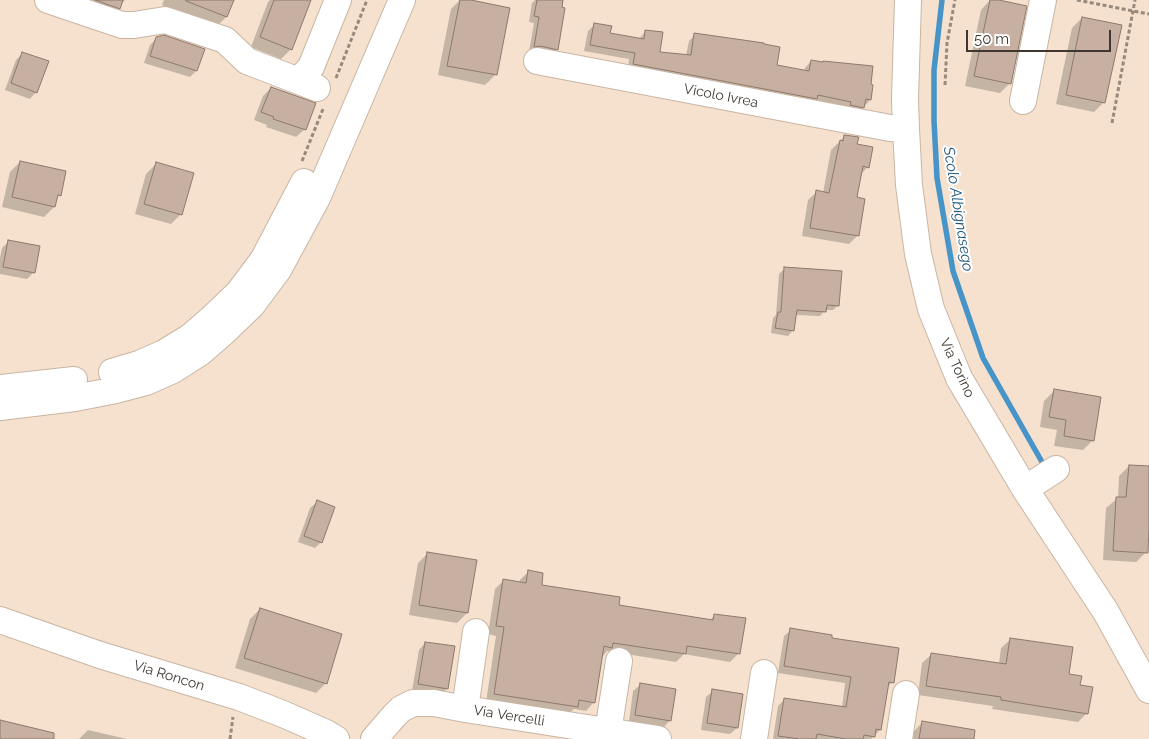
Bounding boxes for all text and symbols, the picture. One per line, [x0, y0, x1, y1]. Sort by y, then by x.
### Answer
scale bar [969, 20, 1114, 52]
text: 50 m [974, 30, 1009, 48]
street label: Vicolo Ivrea [682, 81, 760, 111]
water label: Scolo Albignasego [939, 145, 977, 273]
street label: Via Torino [936, 336, 978, 400]
street label: Via Roncon [132, 657, 206, 695]
street label: Via Vercelli [472, 702, 546, 730]

